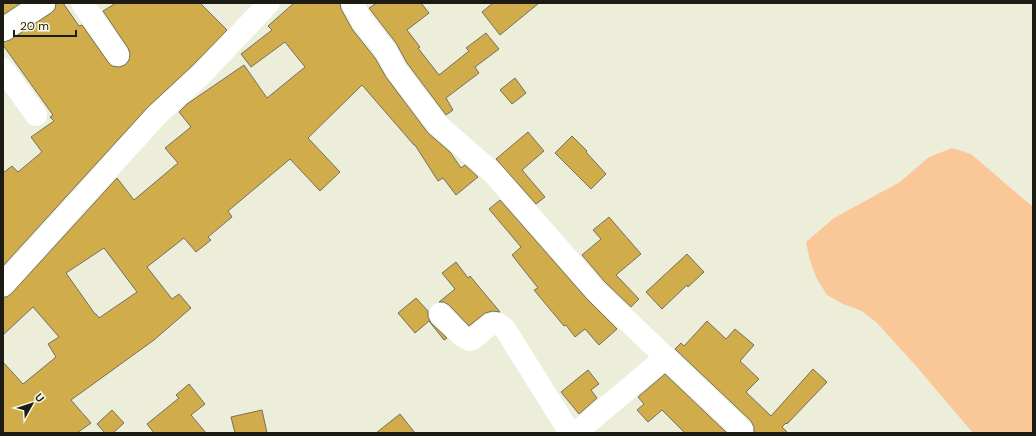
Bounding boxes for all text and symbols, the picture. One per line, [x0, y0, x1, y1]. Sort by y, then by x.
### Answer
scale bar [14, 12, 76, 38]
text: 20 m [20, 18, 49, 34]
north arrow [12, 384, 52, 424]
text: U [32, 390, 48, 405]

